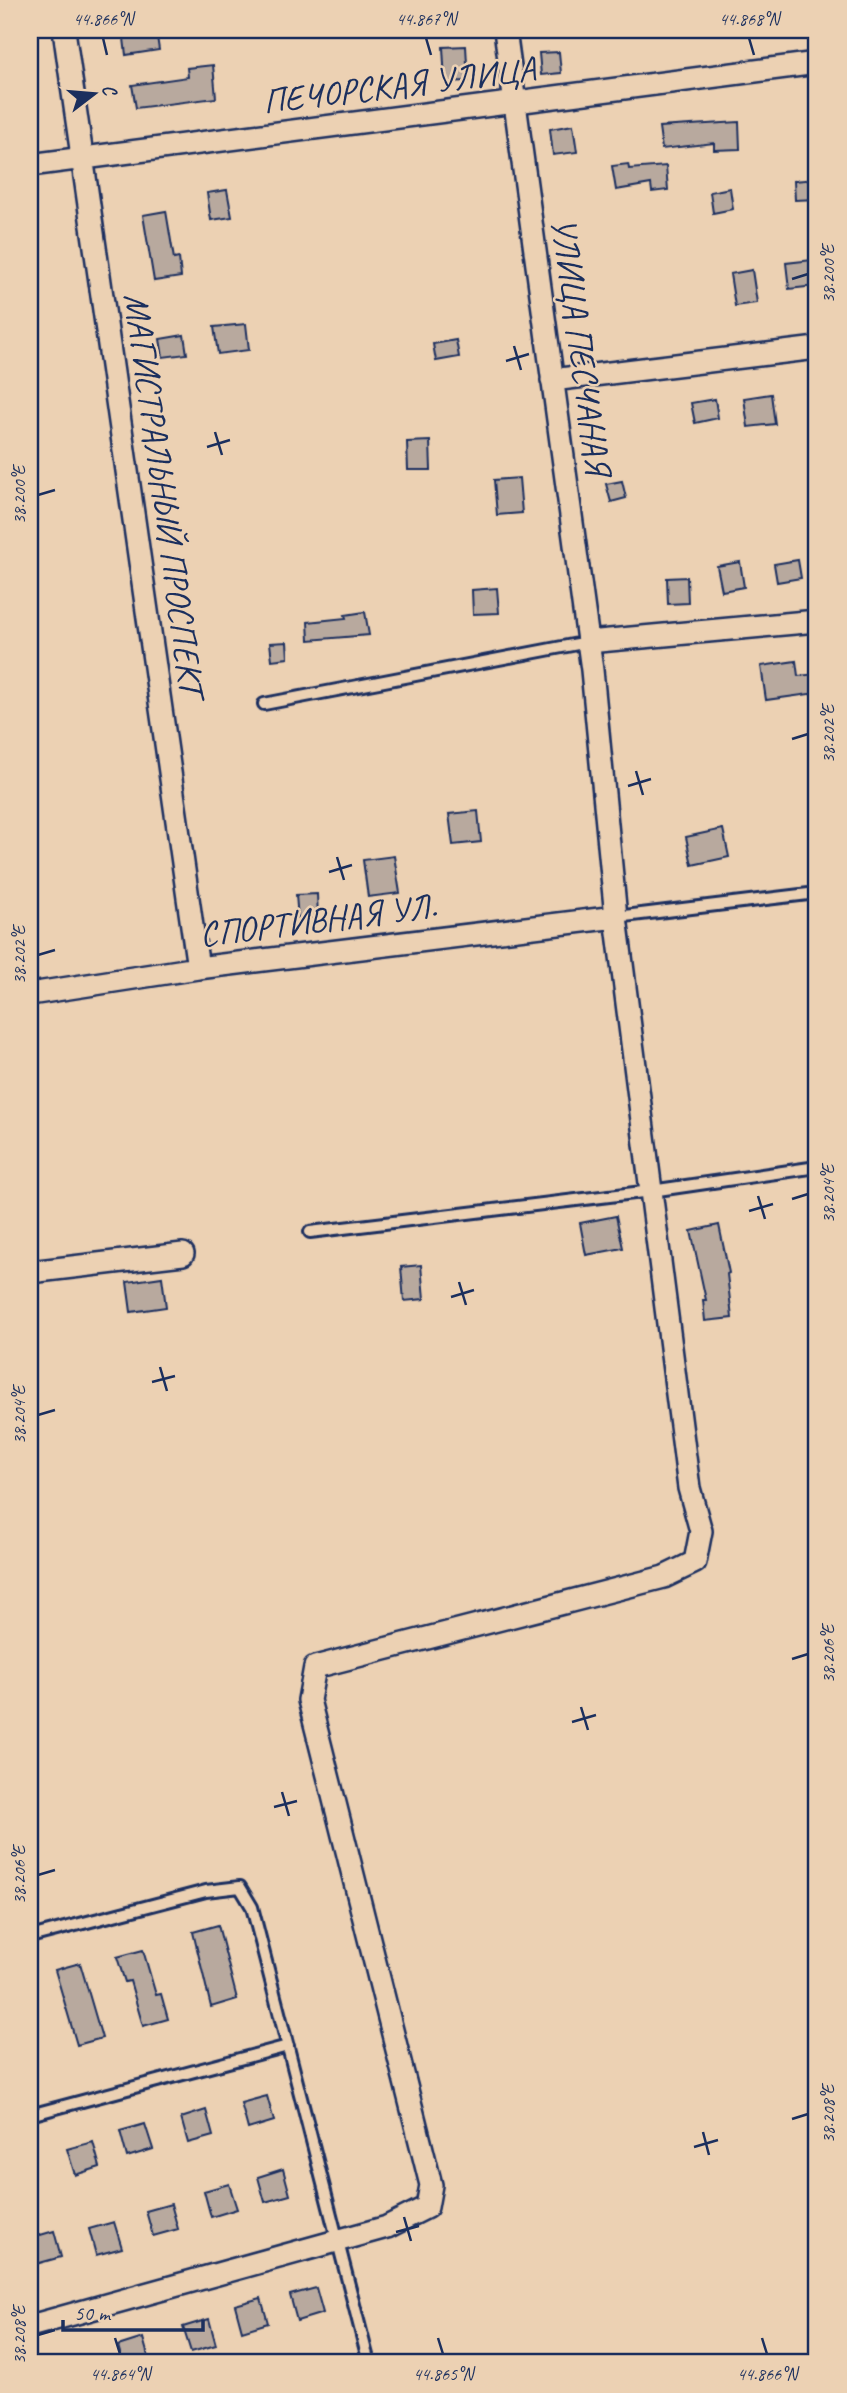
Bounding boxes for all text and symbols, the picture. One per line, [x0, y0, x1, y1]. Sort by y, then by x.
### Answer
text: 44.866°N [73, 8, 136, 30]
text: 44.867°N [396, 8, 459, 30]
text: 44.868°N [719, 8, 782, 30]
street label: ПЕЧОРСКАЯ УЛИЦА [260, 46, 539, 124]
north arrow [60, 60, 130, 130]
text: С [97, 82, 123, 100]
street label: УЛИЦА ПЕСЧАНАЯ [541, 215, 622, 482]
text: 38.200°E [817, 242, 839, 303]
street label: МАГИСТРАЛЬНЫЙ ПРОСПЕКТ [114, 290, 216, 707]
text: 38.200°E [8, 463, 30, 524]
text: 38.202°E [817, 702, 839, 763]
street label: СПОРТИВНАЯ УЛ. [197, 883, 439, 957]
text: 38.202°E [8, 923, 30, 984]
text: 38.204°E [817, 1162, 839, 1223]
text: 38.204°E [8, 1383, 30, 1444]
text: 38.206°E [817, 1622, 839, 1683]
text: 38.206°E [8, 1843, 30, 1904]
text: 38.208°E [817, 2082, 839, 2143]
scale bar [63, 2288, 203, 2332]
text: 50 m [74, 2300, 112, 2326]
text: 38.208°E [8, 2303, 30, 2364]
text: 44.864°N [90, 2363, 153, 2385]
text: 44.865°N [413, 2363, 476, 2385]
text: 44.866°N [737, 2363, 800, 2385]

